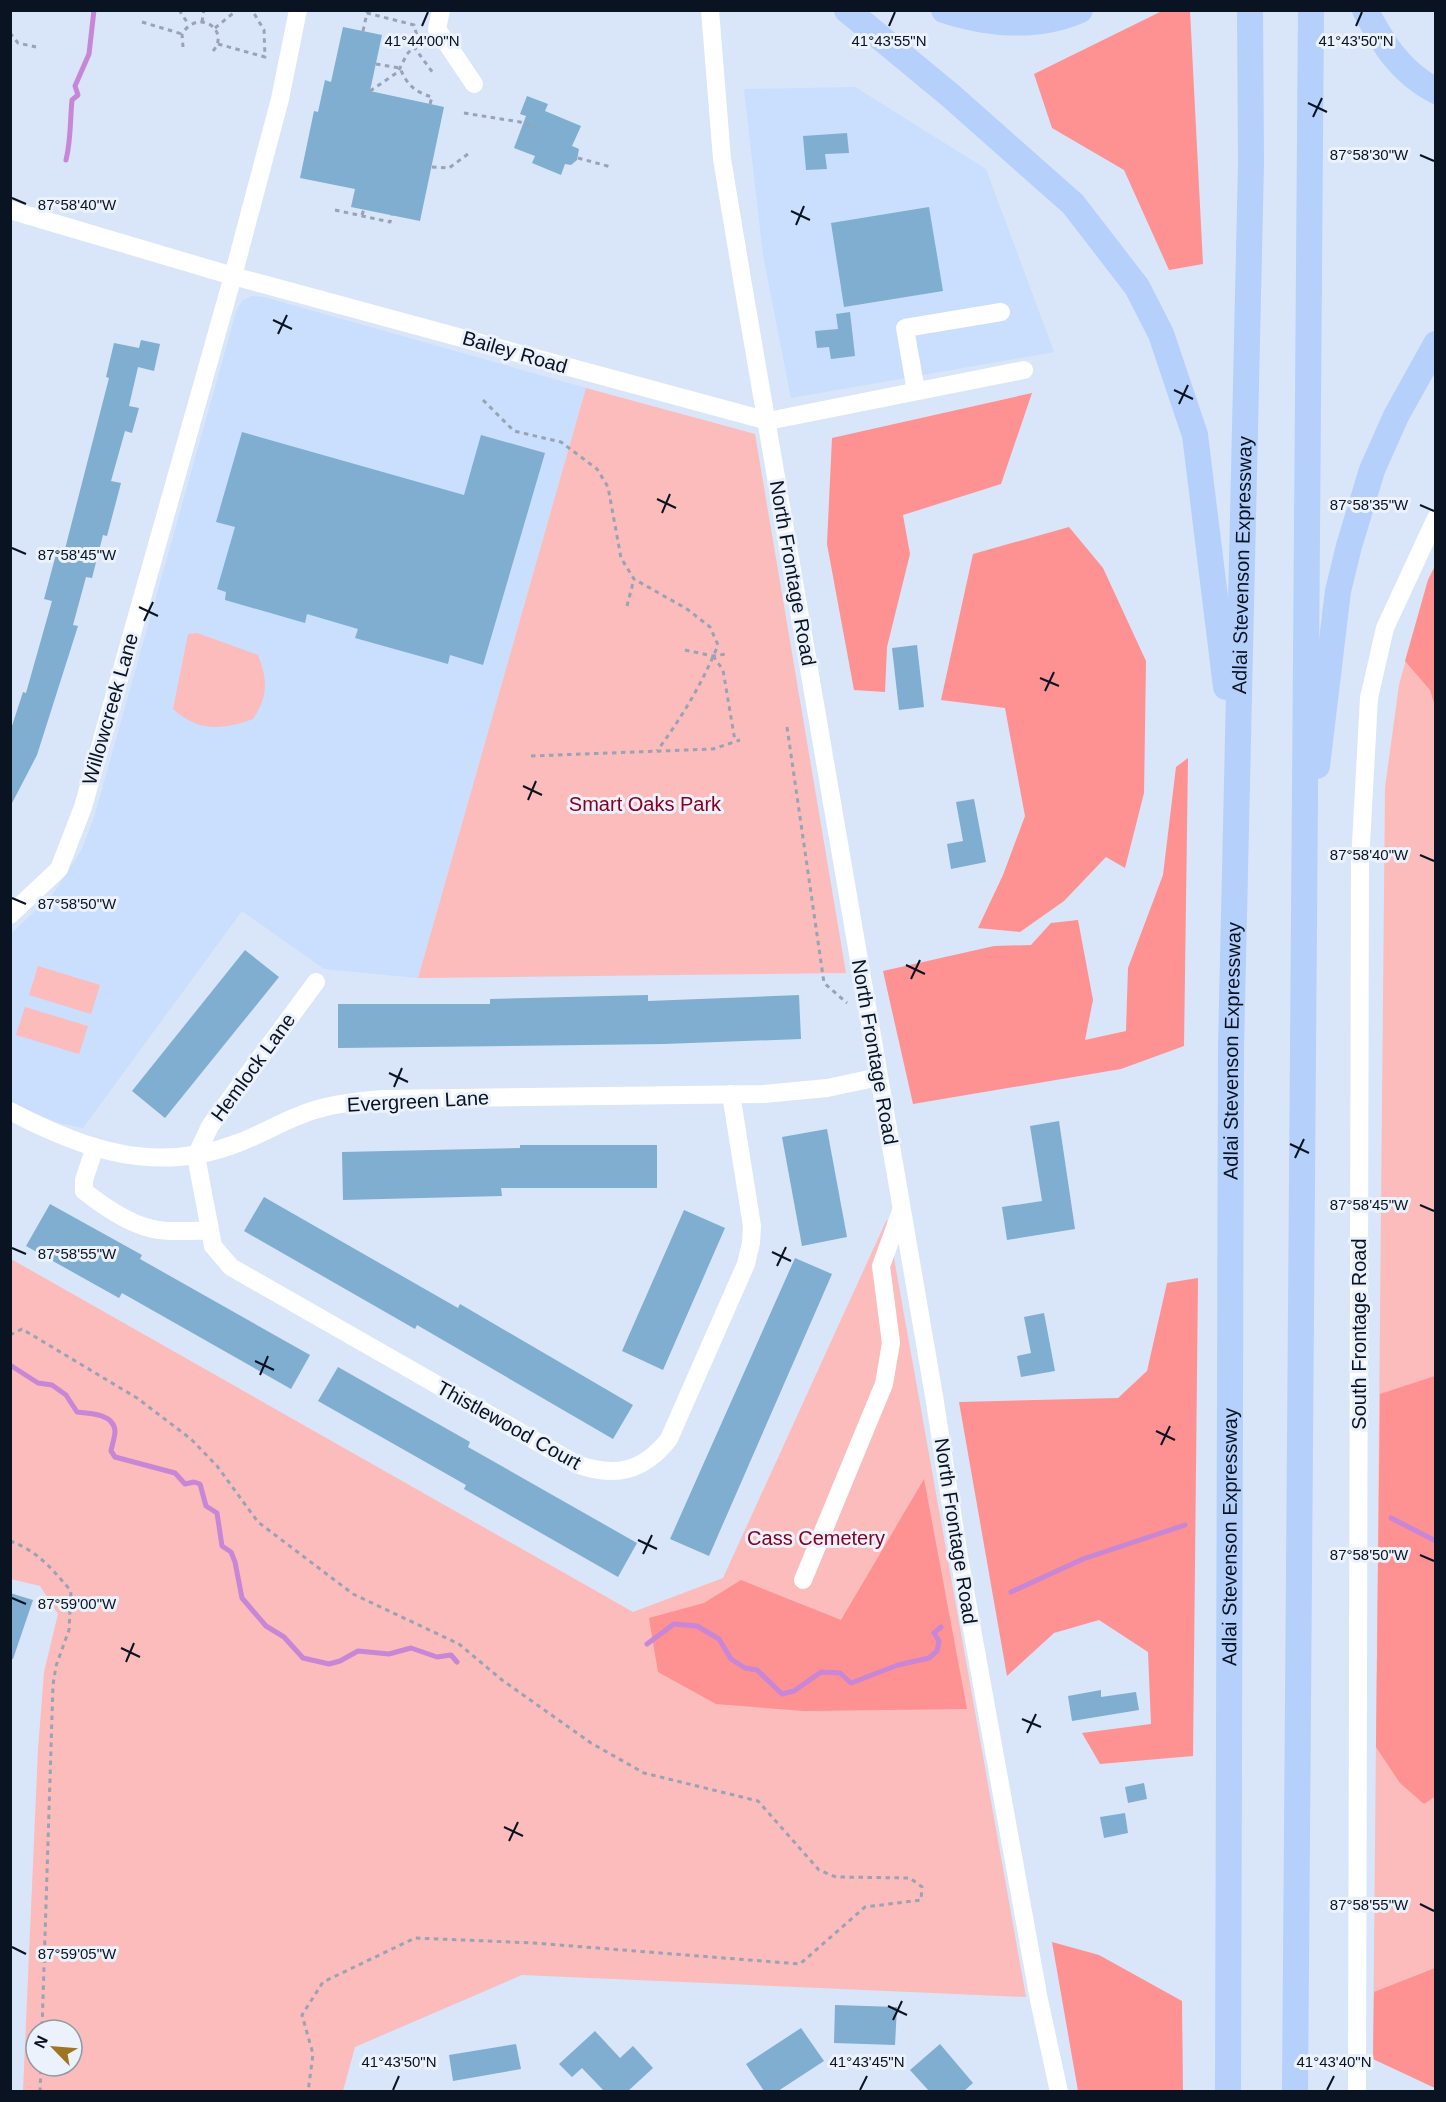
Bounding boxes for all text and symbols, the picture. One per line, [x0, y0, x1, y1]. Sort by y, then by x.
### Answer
text: 41°44'00"N [384, 32, 460, 49]
text: 41°43'55"N [851, 32, 927, 49]
text: 41°43'50"N [1318, 32, 1394, 49]
text: 87°58'30"W [1330, 146, 1409, 163]
text: 87°58'40"W [38, 196, 117, 213]
street label: Bailey Road [460, 327, 570, 377]
street label: Adlai Stevenson Expressway [1228, 436, 1256, 694]
street label: North Frontage Road [766, 479, 820, 667]
text: 87°58'35"W [1330, 496, 1409, 513]
text: 87°58'45"W [38, 546, 117, 563]
street label: Willowcreek Lane [78, 631, 142, 787]
park label: Smart Oaks Park [569, 793, 722, 815]
text: 87°58'40"W [1330, 846, 1409, 863]
text: 87°58'50"W [38, 895, 117, 912]
street label: Adlai Stevenson Expressway [1220, 922, 1245, 1180]
street label: North Frontage Road [848, 958, 902, 1146]
street label: Hemlock Lane [207, 1009, 299, 1125]
street label: Evergreen Lane [346, 1086, 490, 1116]
text: 87°58'45"W [1330, 1196, 1409, 1213]
street label: South Frontage Road [1348, 1238, 1370, 1430]
text: 87°58'55"W [38, 1245, 117, 1262]
street label: Thistlewood Court [433, 1376, 585, 1474]
street label: Adlai Stevenson Expressway [1218, 1408, 1241, 1666]
street label: North Frontage Road [930, 1436, 982, 1626]
park label: Cass Cemetery [747, 1527, 885, 1549]
text: 87°58'50"W [1330, 1546, 1409, 1563]
text: 87°59'00"W [38, 1595, 117, 1612]
text: 87°58'55"W [1330, 1896, 1409, 1913]
text: 87°59'05"W [38, 1945, 117, 1962]
north arrow [24, 2018, 84, 2078]
text: N [31, 2033, 51, 2051]
text: 41°43'50"N [361, 2053, 437, 2070]
text: 41°43'45"N [829, 2053, 905, 2070]
text: 41°43'40"N [1296, 2053, 1372, 2070]

